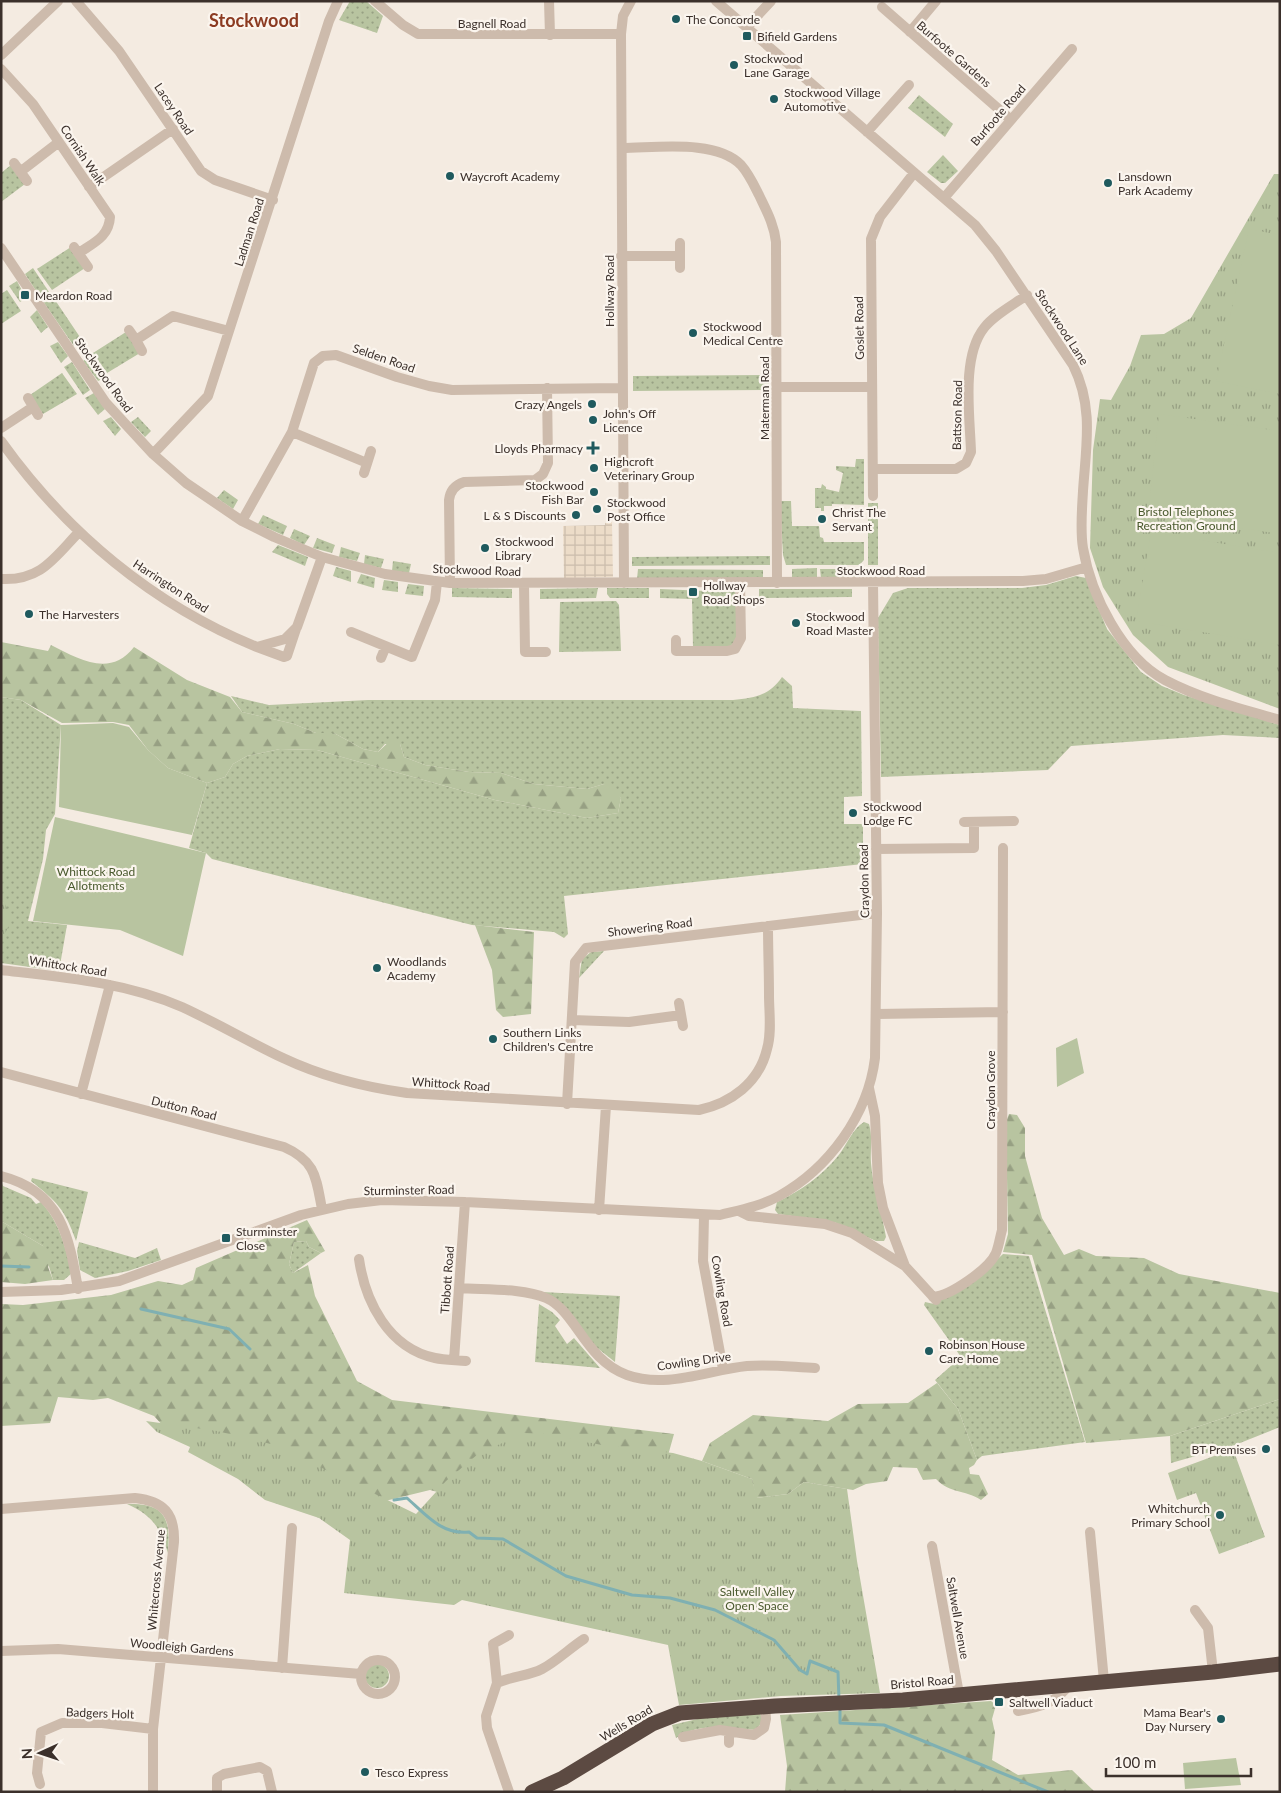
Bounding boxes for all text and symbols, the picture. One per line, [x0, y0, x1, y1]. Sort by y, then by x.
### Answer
district label: Stockwood [209, 9, 299, 31]
place label: The Concorde [686, 12, 760, 27]
marker: The Concorde [670, 13, 682, 25]
street label: Bagnell Road [458, 16, 526, 31]
street label: Burfoote Gardens [914, 18, 994, 90]
place label: Bifield Gardens [757, 29, 837, 44]
marker: Bifield Gardens [741, 30, 753, 42]
place label: Stockwood Lane Garage [744, 51, 810, 80]
marker: Stockwood Lane Garage [728, 59, 740, 71]
street label: Lacey Road [151, 80, 197, 138]
street label: Burfoote Road [967, 81, 1029, 149]
place label: Stockwood Village Automotive [784, 85, 881, 114]
marker: Stockwood Village Automotive [768, 93, 780, 105]
street label: Cornish Walk [57, 122, 109, 189]
place label: Waycroft Academy [460, 169, 560, 184]
place label: Lansdown Park Academy [1118, 169, 1194, 198]
marker: Waycroft Academy [444, 170, 456, 182]
marker: Lansdown Park Academy [1102, 177, 1114, 189]
street label: Ladman Road [231, 196, 267, 268]
street label: Hollway Road [602, 255, 617, 327]
street label: Stockwood Lane [1032, 286, 1092, 368]
place label: Meardon Road [35, 288, 112, 303]
marker: Meardon Road [19, 289, 31, 301]
street label: Goslet Road [851, 296, 867, 360]
place label: Stockwood Medical Centre [703, 319, 783, 348]
marker: Stockwood Medical Centre [687, 327, 699, 339]
street label: Stockwood Road [72, 335, 136, 415]
street label: Selden Road [351, 340, 417, 376]
street label: Materman Road [757, 356, 772, 440]
street label: Battson Road [949, 380, 965, 450]
place label: Crazy Angels [514, 397, 582, 412]
marker: Crazy Angels [586, 398, 598, 410]
place label: John's Off Licence [603, 406, 656, 435]
marker: John's Off Licence [587, 414, 599, 426]
place label: Lloyds Pharmacy [494, 441, 584, 456]
marker: Lloyds Pharmacy [587, 442, 599, 454]
place label: Highcroft Veterinary Group [604, 454, 695, 483]
marker: Highcroft Veterinary Group [588, 462, 600, 474]
place label: Stockwood Fish Bar [525, 478, 585, 507]
marker: Stockwood Fish Bar [588, 486, 600, 498]
place label: Stockwood Post Office [607, 495, 666, 524]
marker: Stockwood Post Office [591, 503, 603, 515]
park label: Bristol Telephones Recreation Ground [1136, 504, 1236, 533]
place label: Christ The Servant [832, 505, 886, 534]
place label: L & S Discounts [484, 508, 566, 523]
marker: L & S Discounts [570, 509, 582, 521]
marker: Christ The Servant [816, 513, 828, 525]
place label: Stockwood Library [495, 534, 554, 563]
marker: Stockwood Library [479, 542, 491, 554]
street label: Harrington Road [130, 556, 212, 616]
street label: Stockwood Road [433, 561, 521, 579]
street label: Stockwood Road [837, 563, 925, 578]
place label: Hollway Road Shops [703, 578, 765, 607]
marker: Hollway Road Shops [687, 586, 699, 598]
place label: The Harvesters [39, 607, 119, 622]
marker: The Harvesters [23, 608, 35, 620]
place label: Stockwood Road Master [806, 609, 873, 638]
marker: Stockwood Road Master [790, 617, 802, 629]
place label: Stockwood Lodge FC [863, 799, 922, 828]
marker: Stockwood Lodge FC [847, 807, 859, 819]
street label: Craydon Road [856, 844, 872, 918]
park label: Whittock Road Allotments [57, 864, 135, 893]
street label: Showering Road [607, 914, 693, 940]
street label: Whittock Road [28, 952, 108, 980]
place label: Woodlands Academy [387, 954, 447, 983]
marker: Woodlands Academy [371, 962, 383, 974]
place label: Southern Links Children's Centre [503, 1025, 593, 1054]
marker: Southern Links Children's Centre [487, 1033, 499, 1045]
street label: Craydon Grove [983, 1050, 998, 1130]
street label: Whittock Road [411, 1074, 491, 1094]
street label: Dutton Road [150, 1093, 218, 1123]
street label: Sturminster Road [364, 1182, 454, 1198]
place label: Sturminster Close [236, 1224, 298, 1253]
marker: Sturminster Close [220, 1232, 232, 1244]
street label: Tibbott Road [437, 1246, 457, 1314]
street label: Cowling Road [708, 1254, 736, 1328]
place label: Robinson House Care Home [939, 1337, 1025, 1366]
marker: Robinson House Care Home [923, 1345, 935, 1357]
street label: Cowling Drive [656, 1348, 732, 1374]
place label: BT Premises [1192, 1442, 1256, 1457]
marker: BT Premises [1260, 1443, 1272, 1455]
place label: Whitchurch Primary School [1131, 1501, 1210, 1530]
marker: Whitchurch Primary School [1214, 1509, 1226, 1521]
street label: Whitecross Avenue [144, 1529, 168, 1631]
street label: Saltwell Avenue [943, 1576, 973, 1660]
park label: Saltwell Valley Open Space [720, 1584, 795, 1613]
street label: Woodleigh Gardens [130, 1635, 234, 1659]
street label: Bristol Road [890, 1672, 954, 1692]
place label: Saltwell Viaduct [1009, 1695, 1094, 1710]
marker: Saltwell Viaduct [993, 1696, 1005, 1708]
street label: Wells Road [597, 1701, 655, 1745]
street label: Badgers Holt [66, 1704, 135, 1722]
place label: Mama Bear's Day Nursery [1143, 1705, 1212, 1734]
marker: Mama Bear's Day Nursery [1215, 1713, 1227, 1725]
north arrow [15, 1728, 65, 1778]
scale bar [1106, 1746, 1251, 1778]
text: N [18, 1748, 35, 1760]
text: 100 m [1114, 1753, 1156, 1771]
place label: Tesco Express [375, 1765, 448, 1780]
marker: Tesco Express [359, 1766, 371, 1778]

